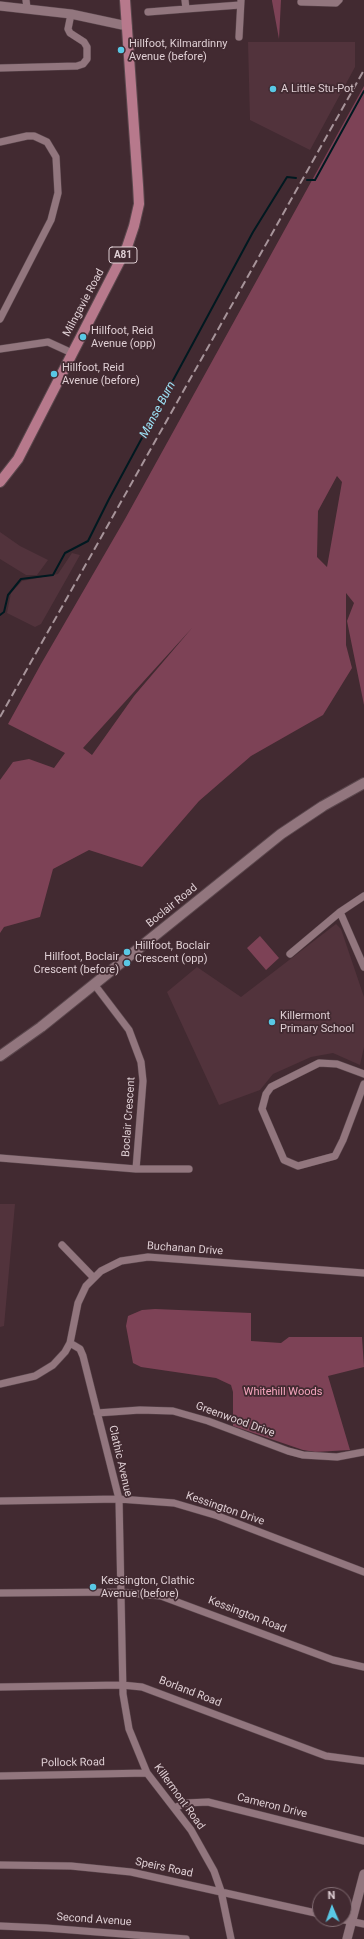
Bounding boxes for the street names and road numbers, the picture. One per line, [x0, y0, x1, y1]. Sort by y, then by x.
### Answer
road number: A81 [109, 247, 137, 263]
street label: Milngavie Road [61, 267, 107, 339]
street label: Boclair Road [144, 881, 200, 931]
street label: Boclair Crescent [120, 1077, 138, 1157]
street label: Buchanan Drive [146, 1240, 224, 1258]
street label: Greenwood Drive [194, 1400, 276, 1440]
street label: Clathic Avenue [105, 1424, 135, 1498]
street label: Kessington Drive [184, 1489, 266, 1529]
street label: Kessington Road [206, 1594, 288, 1636]
street label: Borland Road [157, 1674, 223, 1710]
street label: Pollock Road [41, 1756, 105, 1770]
street label: Killermont Road [151, 1762, 207, 1832]
street label: Cameron Drive [235, 1791, 309, 1821]
street label: Speirs Road [134, 1855, 194, 1881]
street label: Second Avenue [56, 1911, 132, 1929]

